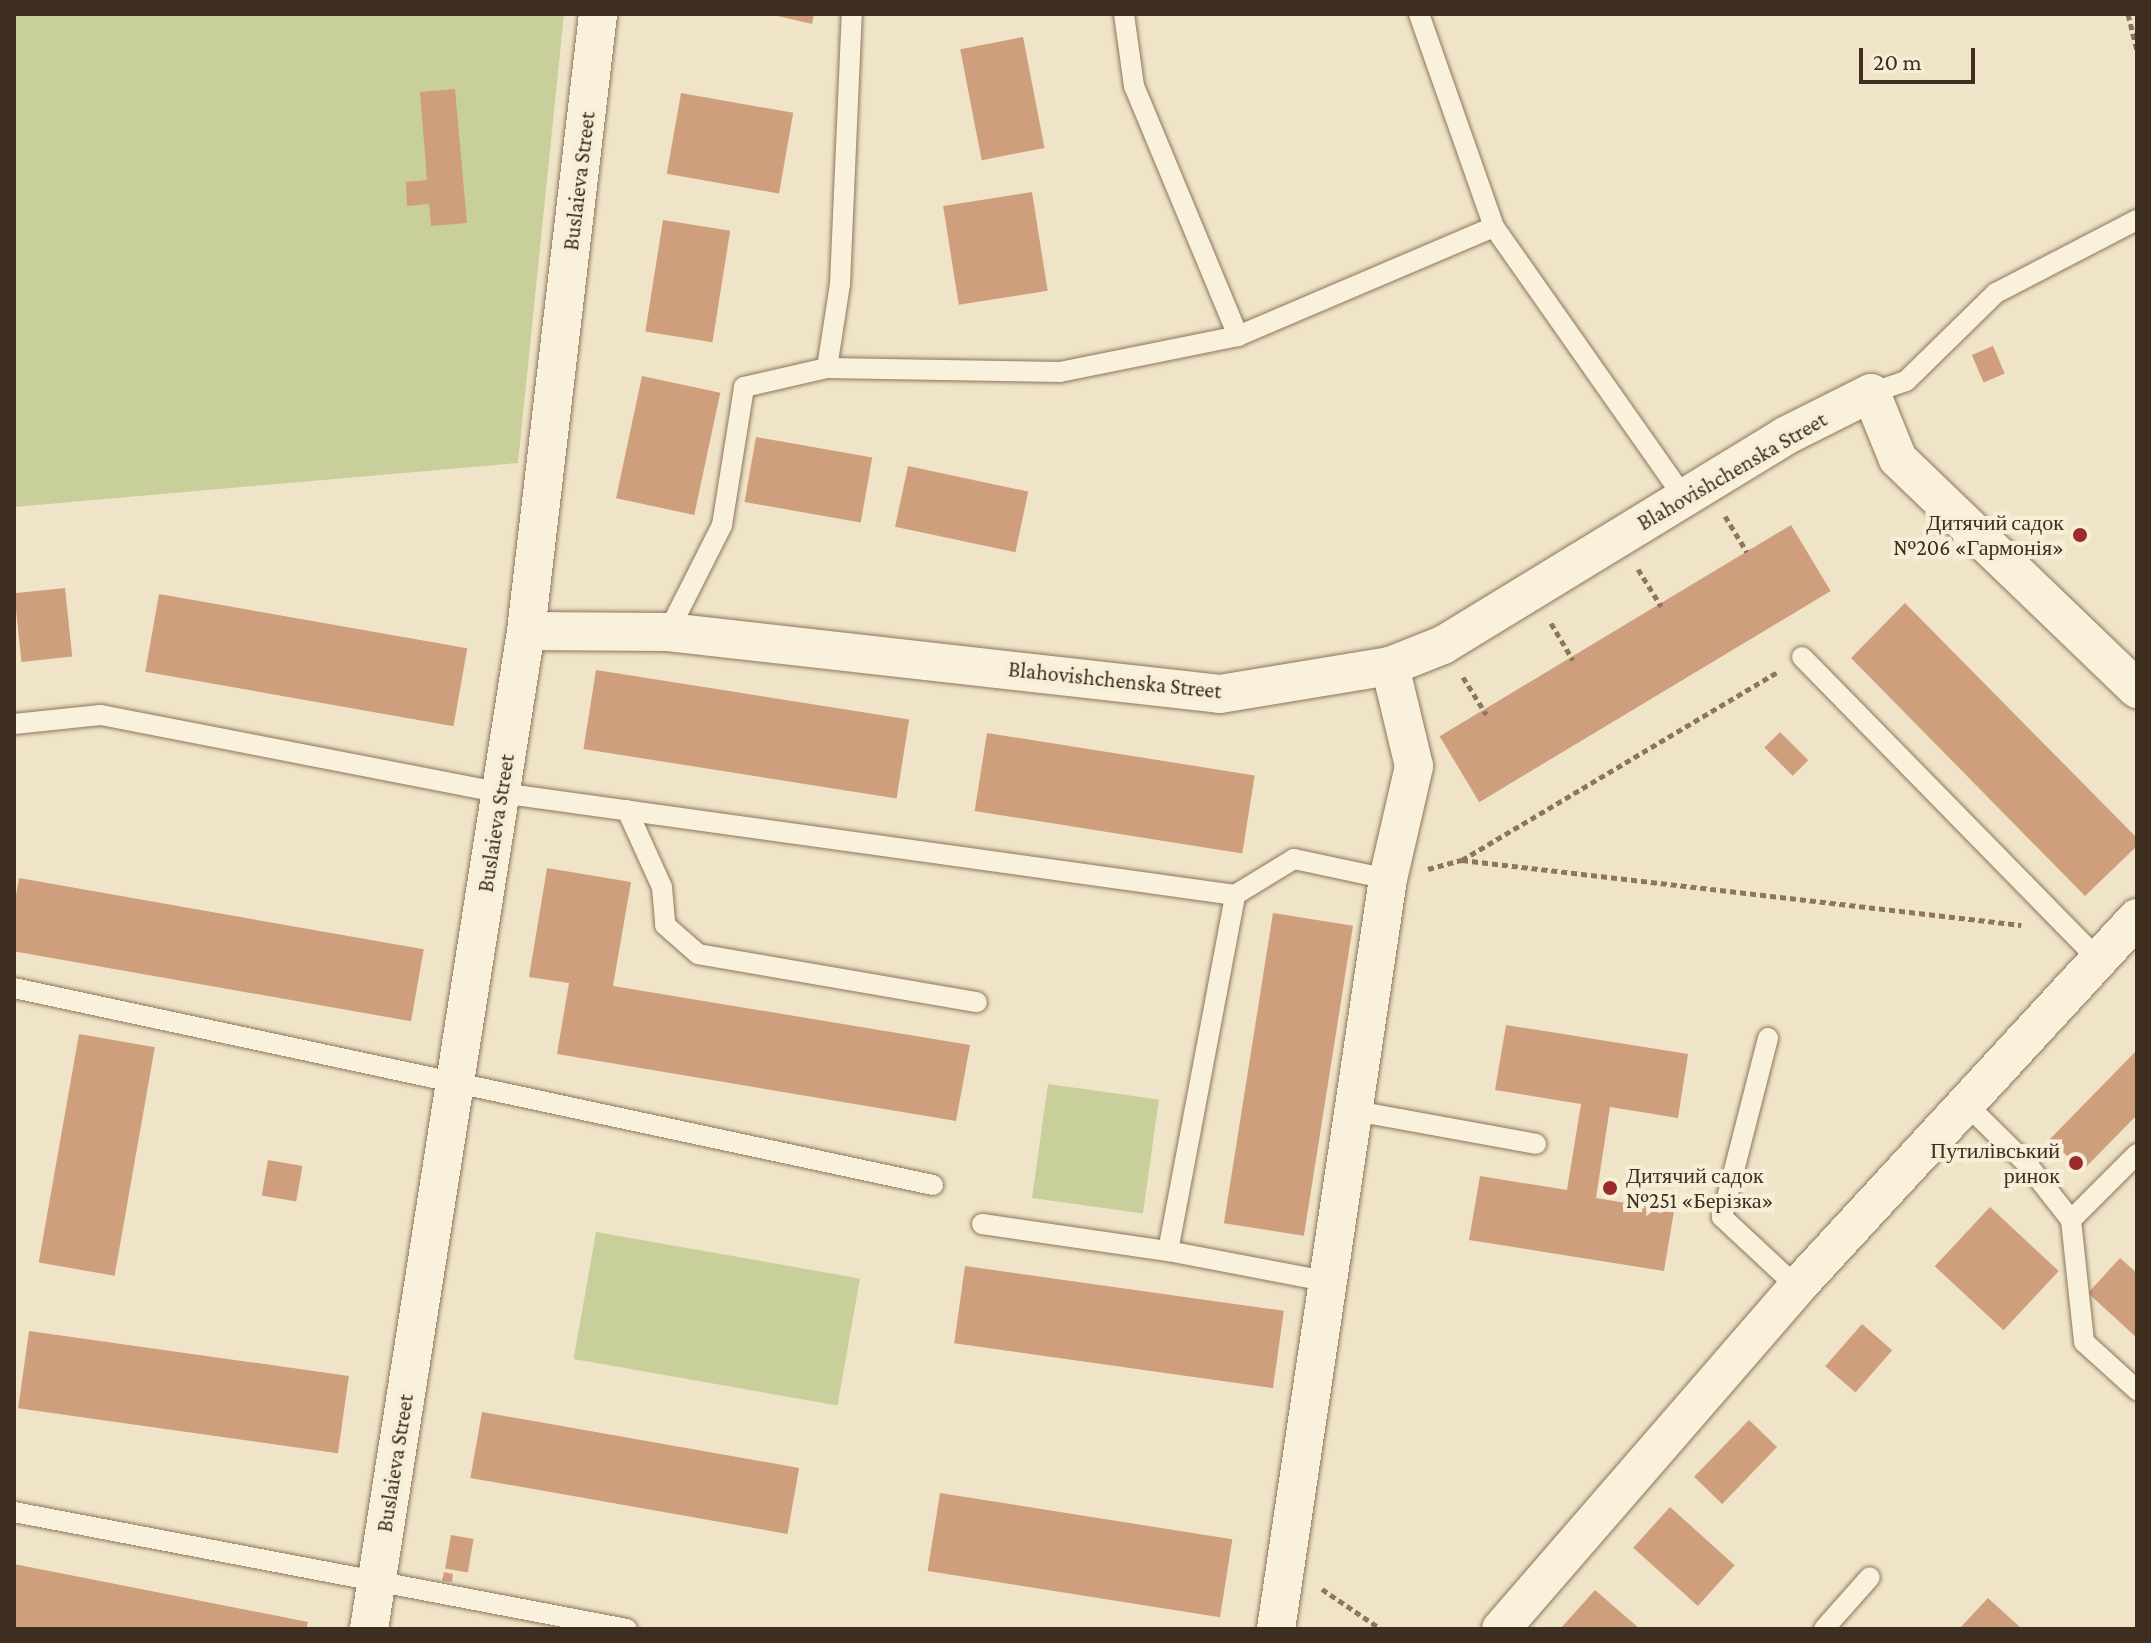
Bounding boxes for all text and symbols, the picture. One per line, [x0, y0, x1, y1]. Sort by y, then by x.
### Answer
scale bar [1863, 32, 1979, 82]
text: 20 m [1873, 48, 1922, 75]
street label: Buslaieva Street [557, 110, 601, 252]
street label: Blahovishchenska Street [1633, 406, 1831, 536]
place label: Дитячий садок №206 «Гармонія» [1893, 509, 2064, 560]
marker: Дитячий садок №206 «Гармонія» [2071, 526, 2089, 544]
street label: Blahovishchenska Street [1007, 656, 1223, 704]
street label: Buslaieva Street [472, 752, 520, 894]
place label: Путилівський ринок [1930, 1137, 2060, 1188]
marker: Путилівський ринок [2067, 1154, 2085, 1172]
place label: Дитячий садок №251 «Берізка» [1626, 1162, 1774, 1214]
marker: Дитячий садок №251 «Берізка» [1601, 1179, 1619, 1197]
street label: Buslaieva Street [371, 1392, 419, 1534]

